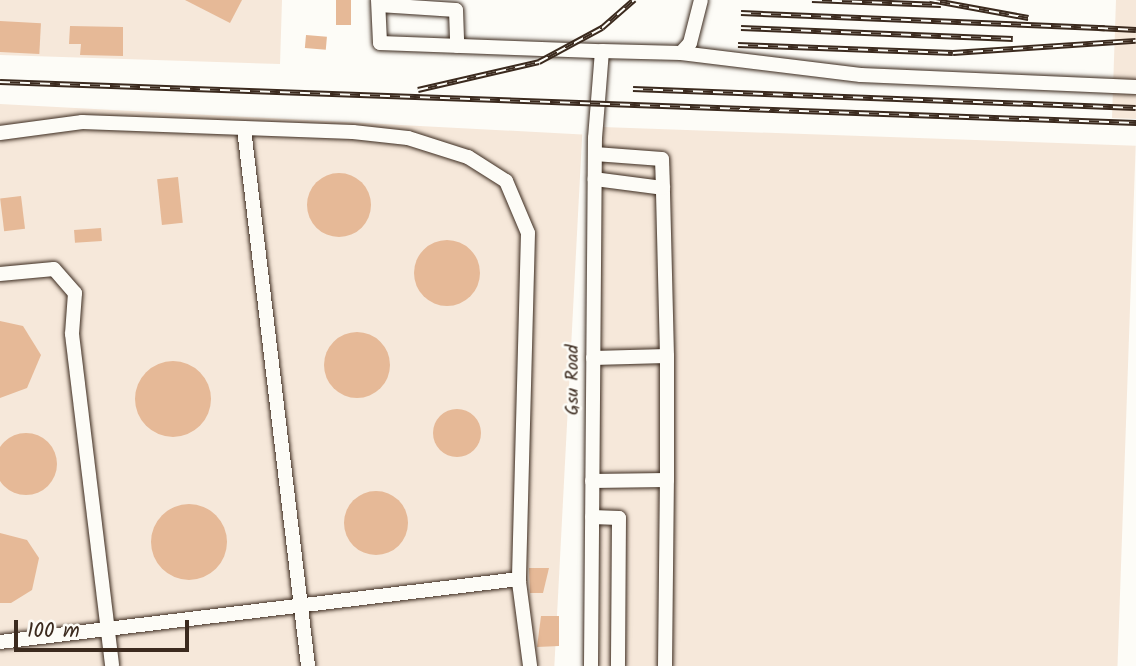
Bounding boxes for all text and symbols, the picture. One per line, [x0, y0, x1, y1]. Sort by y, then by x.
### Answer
street label: Gsu Road [563, 345, 585, 415]
scale bar [18, 606, 192, 650]
text: 100 m [27, 615, 80, 648]

